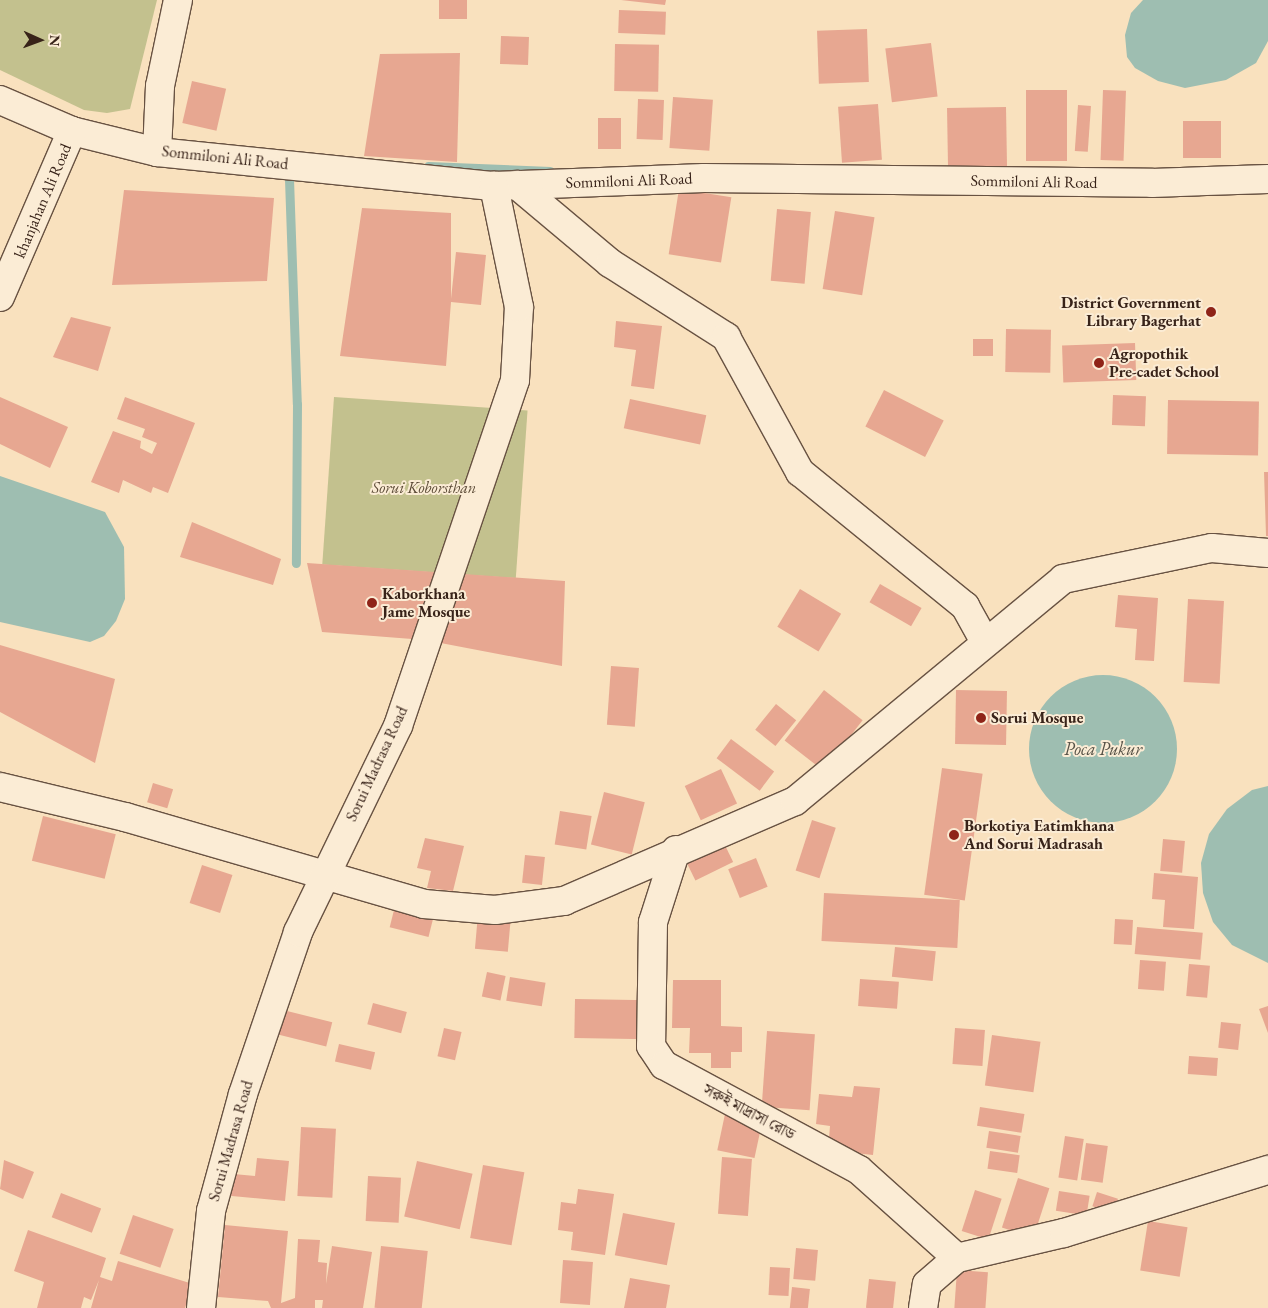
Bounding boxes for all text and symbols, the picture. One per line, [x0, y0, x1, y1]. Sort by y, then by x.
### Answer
north arrow [15, 15, 65, 65]
text: N [46, 35, 64, 46]
street label: khanjahan Ali Road [10, 141, 76, 261]
street label: Sommiloni Ali Road [161, 142, 289, 174]
street label: Sommiloni Ali Road [565, 169, 693, 193]
street label: Sommiloni Ali Road [970, 171, 1098, 193]
place label: District Government Library Bagerhat [1061, 293, 1201, 331]
marker: District Government Library Bagerhat [1205, 306, 1217, 318]
place label: Agropothik Pre-cadet School [1109, 344, 1219, 382]
marker: Agropothik Pre-cadet School [1093, 357, 1105, 369]
park label: Sorui Koborsthan [372, 478, 476, 498]
place label: Kaborkhana Jame Mosque [382, 584, 470, 622]
marker: Kaborkhana Jame Mosque [366, 597, 378, 609]
street label: Sorui Madrasa Road [342, 703, 412, 825]
place label: Sorui Mosque [991, 708, 1083, 728]
marker: Sorui Mosque [975, 712, 987, 724]
water label: Poca Pukur [1064, 738, 1142, 760]
place label: Borkotiya Eatimkhana And Sorui Madrasah [964, 816, 1114, 854]
marker: Borkotiya Eatimkhana And Sorui Madrasah [948, 829, 960, 841]
street label: Sorui Madrasa Road [205, 1078, 257, 1204]
street label: সরুই মাদ্রাসা রোড [700, 1080, 798, 1144]

